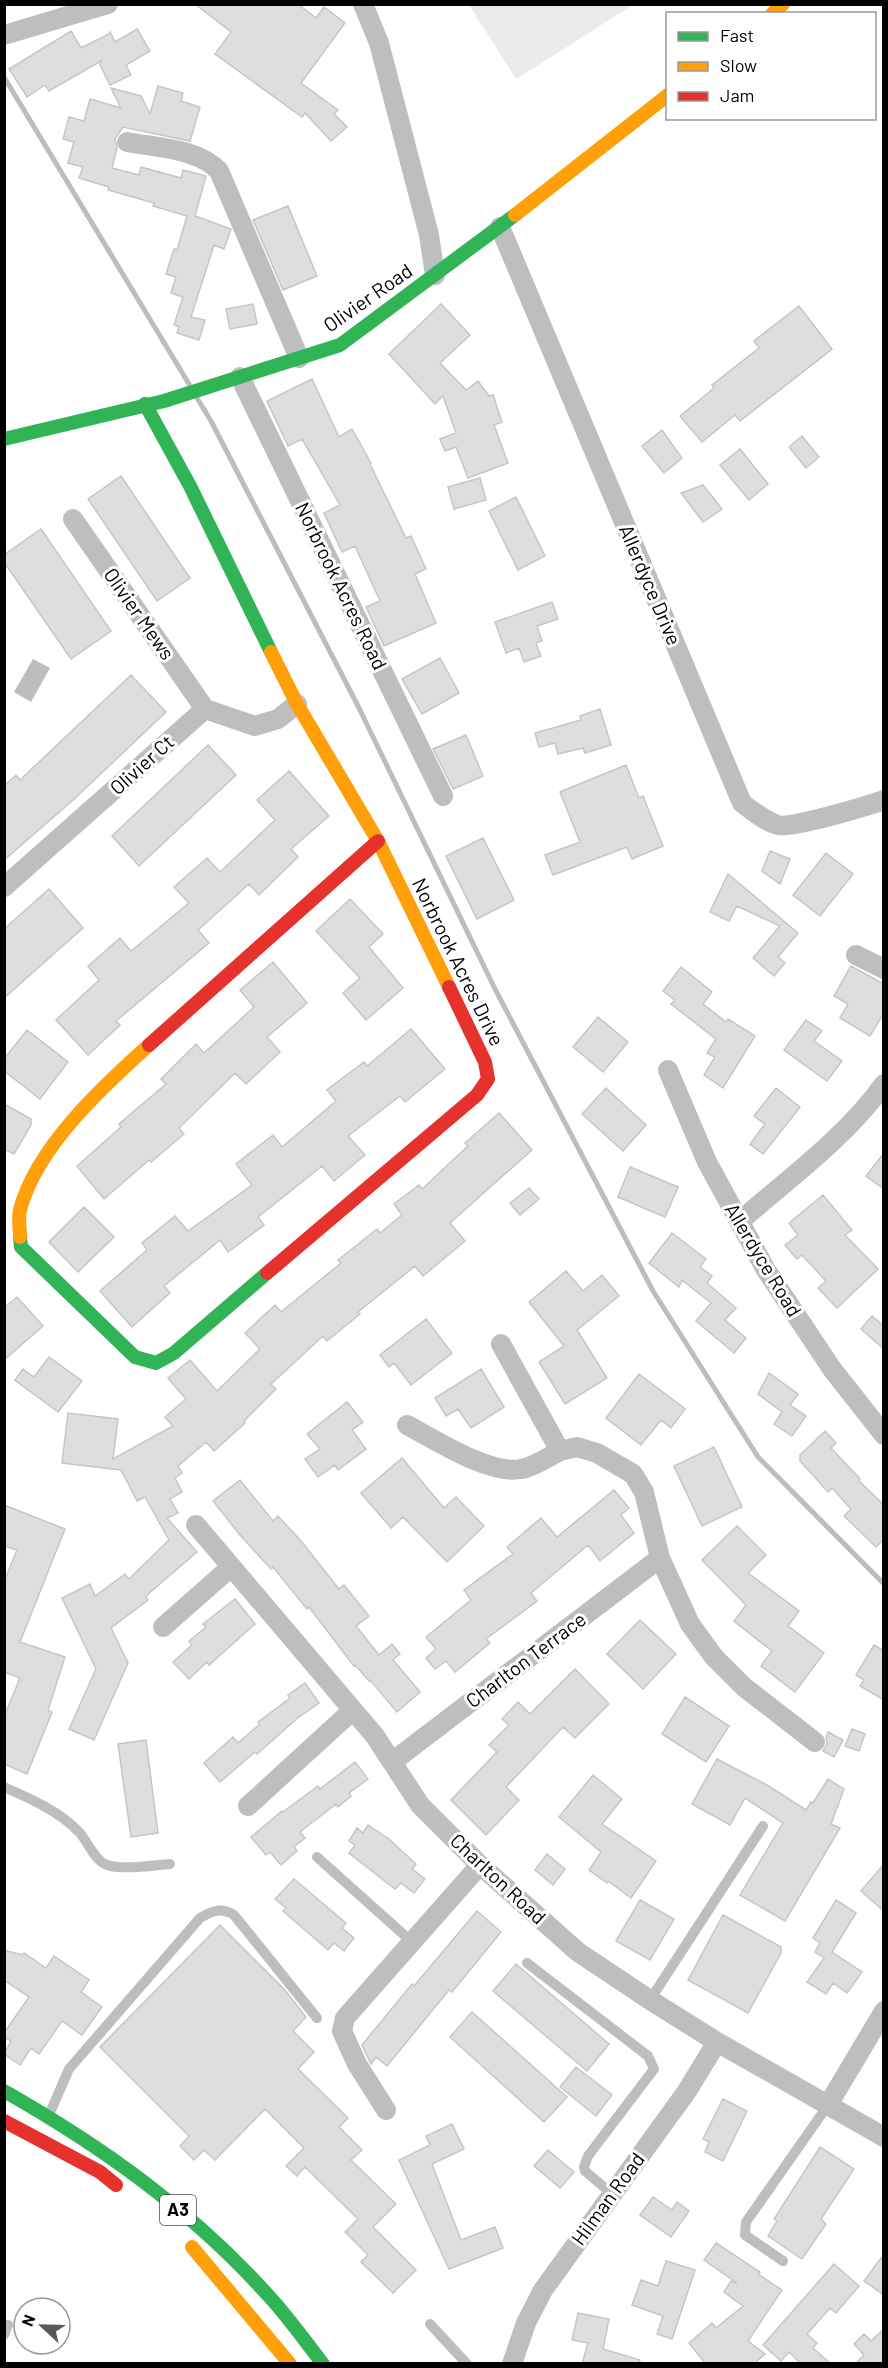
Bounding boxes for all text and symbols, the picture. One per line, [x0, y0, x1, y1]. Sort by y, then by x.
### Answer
legend [666, 12, 876, 120]
text: Fast [720, 24, 754, 46]
text: Slow [720, 54, 757, 76]
text: Jam [720, 84, 754, 106]
street label: Olivier Road [318, 258, 416, 337]
street label: Norbrook Acres Road [291, 498, 393, 673]
street label: Allerdyce Drive [615, 521, 687, 648]
street label: Olivier Mews [99, 563, 180, 664]
street label: Olivier Ct [104, 729, 178, 799]
street label: Norbrook Acres Drive [408, 874, 510, 1049]
street label: Allerdyce Road [721, 1198, 807, 1321]
street label: Charlton Terrace [461, 1606, 590, 1712]
street label: Charlton Road [446, 1828, 551, 1929]
street label: Hilman Road [566, 2147, 649, 2249]
road number: A3 [160, 2195, 196, 2225]
north arrow [12, 2296, 72, 2356]
text: N [17, 2312, 38, 2329]

